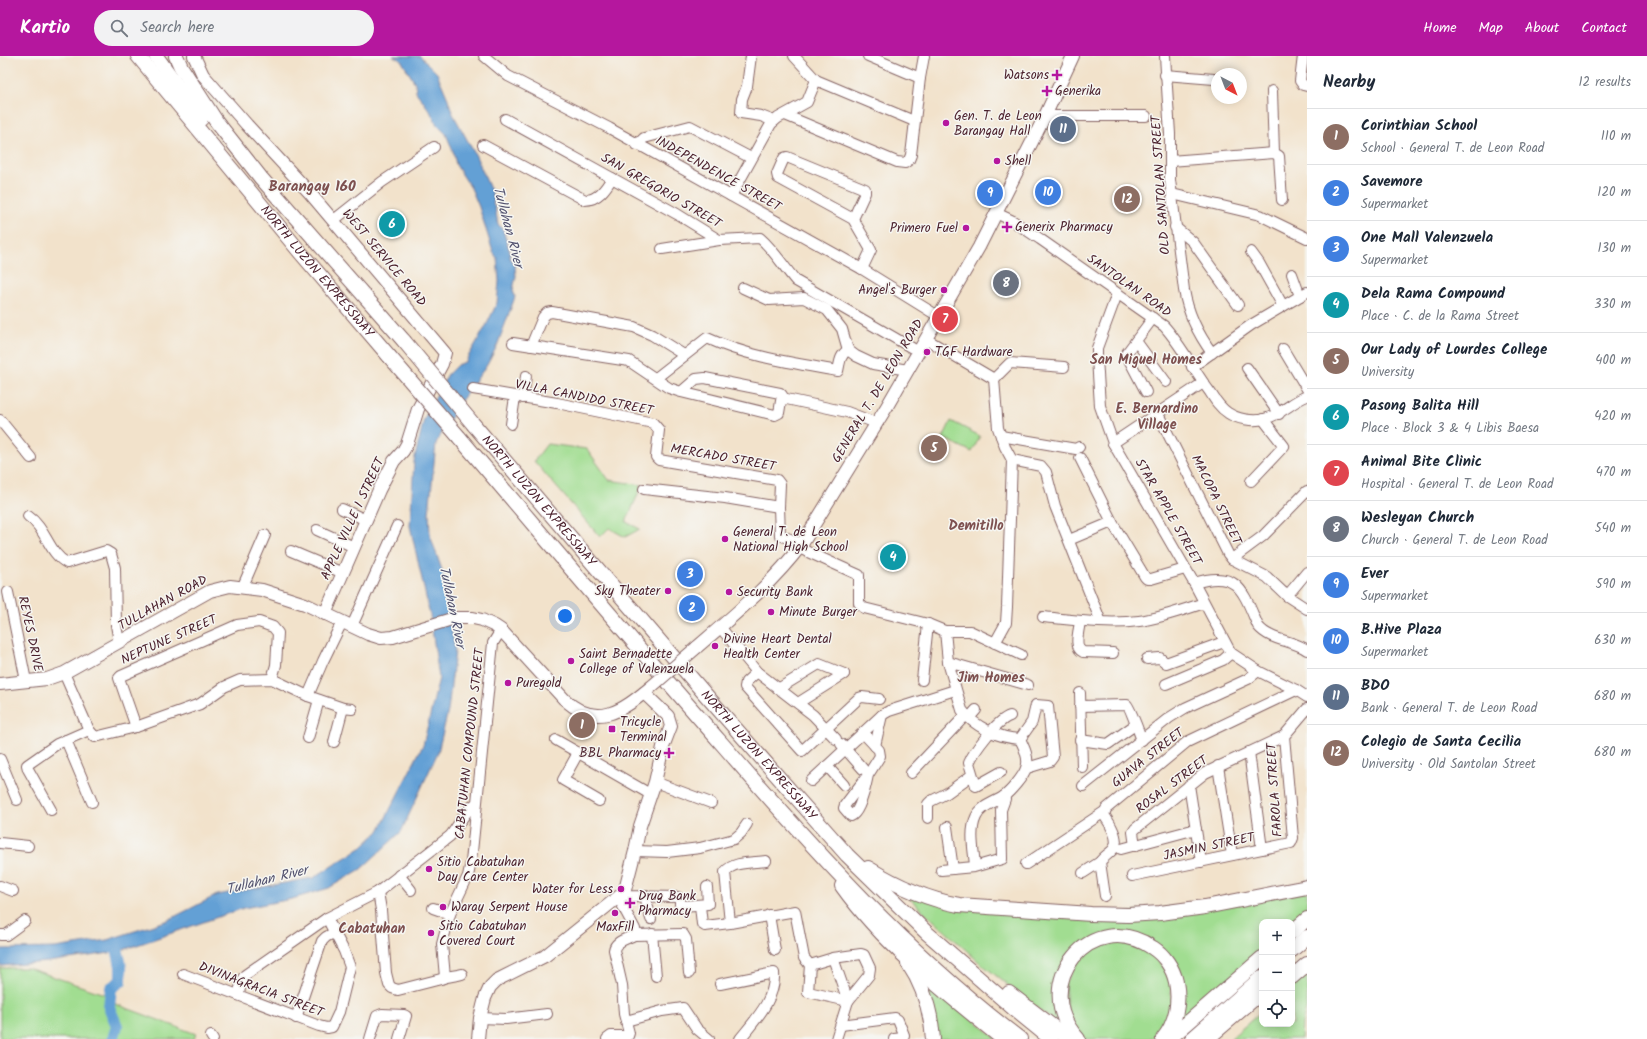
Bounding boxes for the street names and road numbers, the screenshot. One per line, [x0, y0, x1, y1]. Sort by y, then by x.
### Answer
street label: OLD SANTOLAN STREET [1146, 113, 1176, 255]
street label: INDEPENDENCE STREET [651, 131, 786, 218]
street label: SAN GREGORIO STREET [597, 148, 726, 235]
street label: NORTH LUZON EXPRESSWAY [255, 201, 380, 342]
street label: WEST SERVICE ROAD [337, 204, 431, 312]
street label: SANTOLAN ROAD [1082, 249, 1176, 323]
street label: GENERAL T. DE LEON ROAD [827, 315, 929, 467]
street label: VILLA CANDIDO STREET [513, 374, 656, 422]
street label: NORTH LUZON EXPRESSWAY [477, 430, 602, 572]
street label: MERCADO STREET [669, 438, 778, 478]
street label: MACOPA STREET [1185, 451, 1247, 549]
street label: APPLE VILLE 1 STREET [315, 453, 391, 584]
street label: STAR APPLE STREET [1129, 455, 1208, 570]
street label: TULLAHAN ROAD [114, 570, 212, 636]
street label: REYES DRIVE [12, 594, 48, 674]
street label: NEPTUNE STREET [117, 609, 221, 671]
street label: CABATUHAN COMPOUND STREET [450, 646, 491, 841]
street label: NORTH LUZON EXPRESSWAY [696, 685, 823, 825]
street label: GUAVA STREET [1107, 722, 1190, 793]
street label: FAROLA STREET [1261, 741, 1289, 838]
street label: ROSAL STREET [1131, 750, 1214, 819]
street label: JASMIN STREET [1161, 827, 1258, 867]
street label: DIVINAGRACIA STREET [196, 957, 327, 1024]

